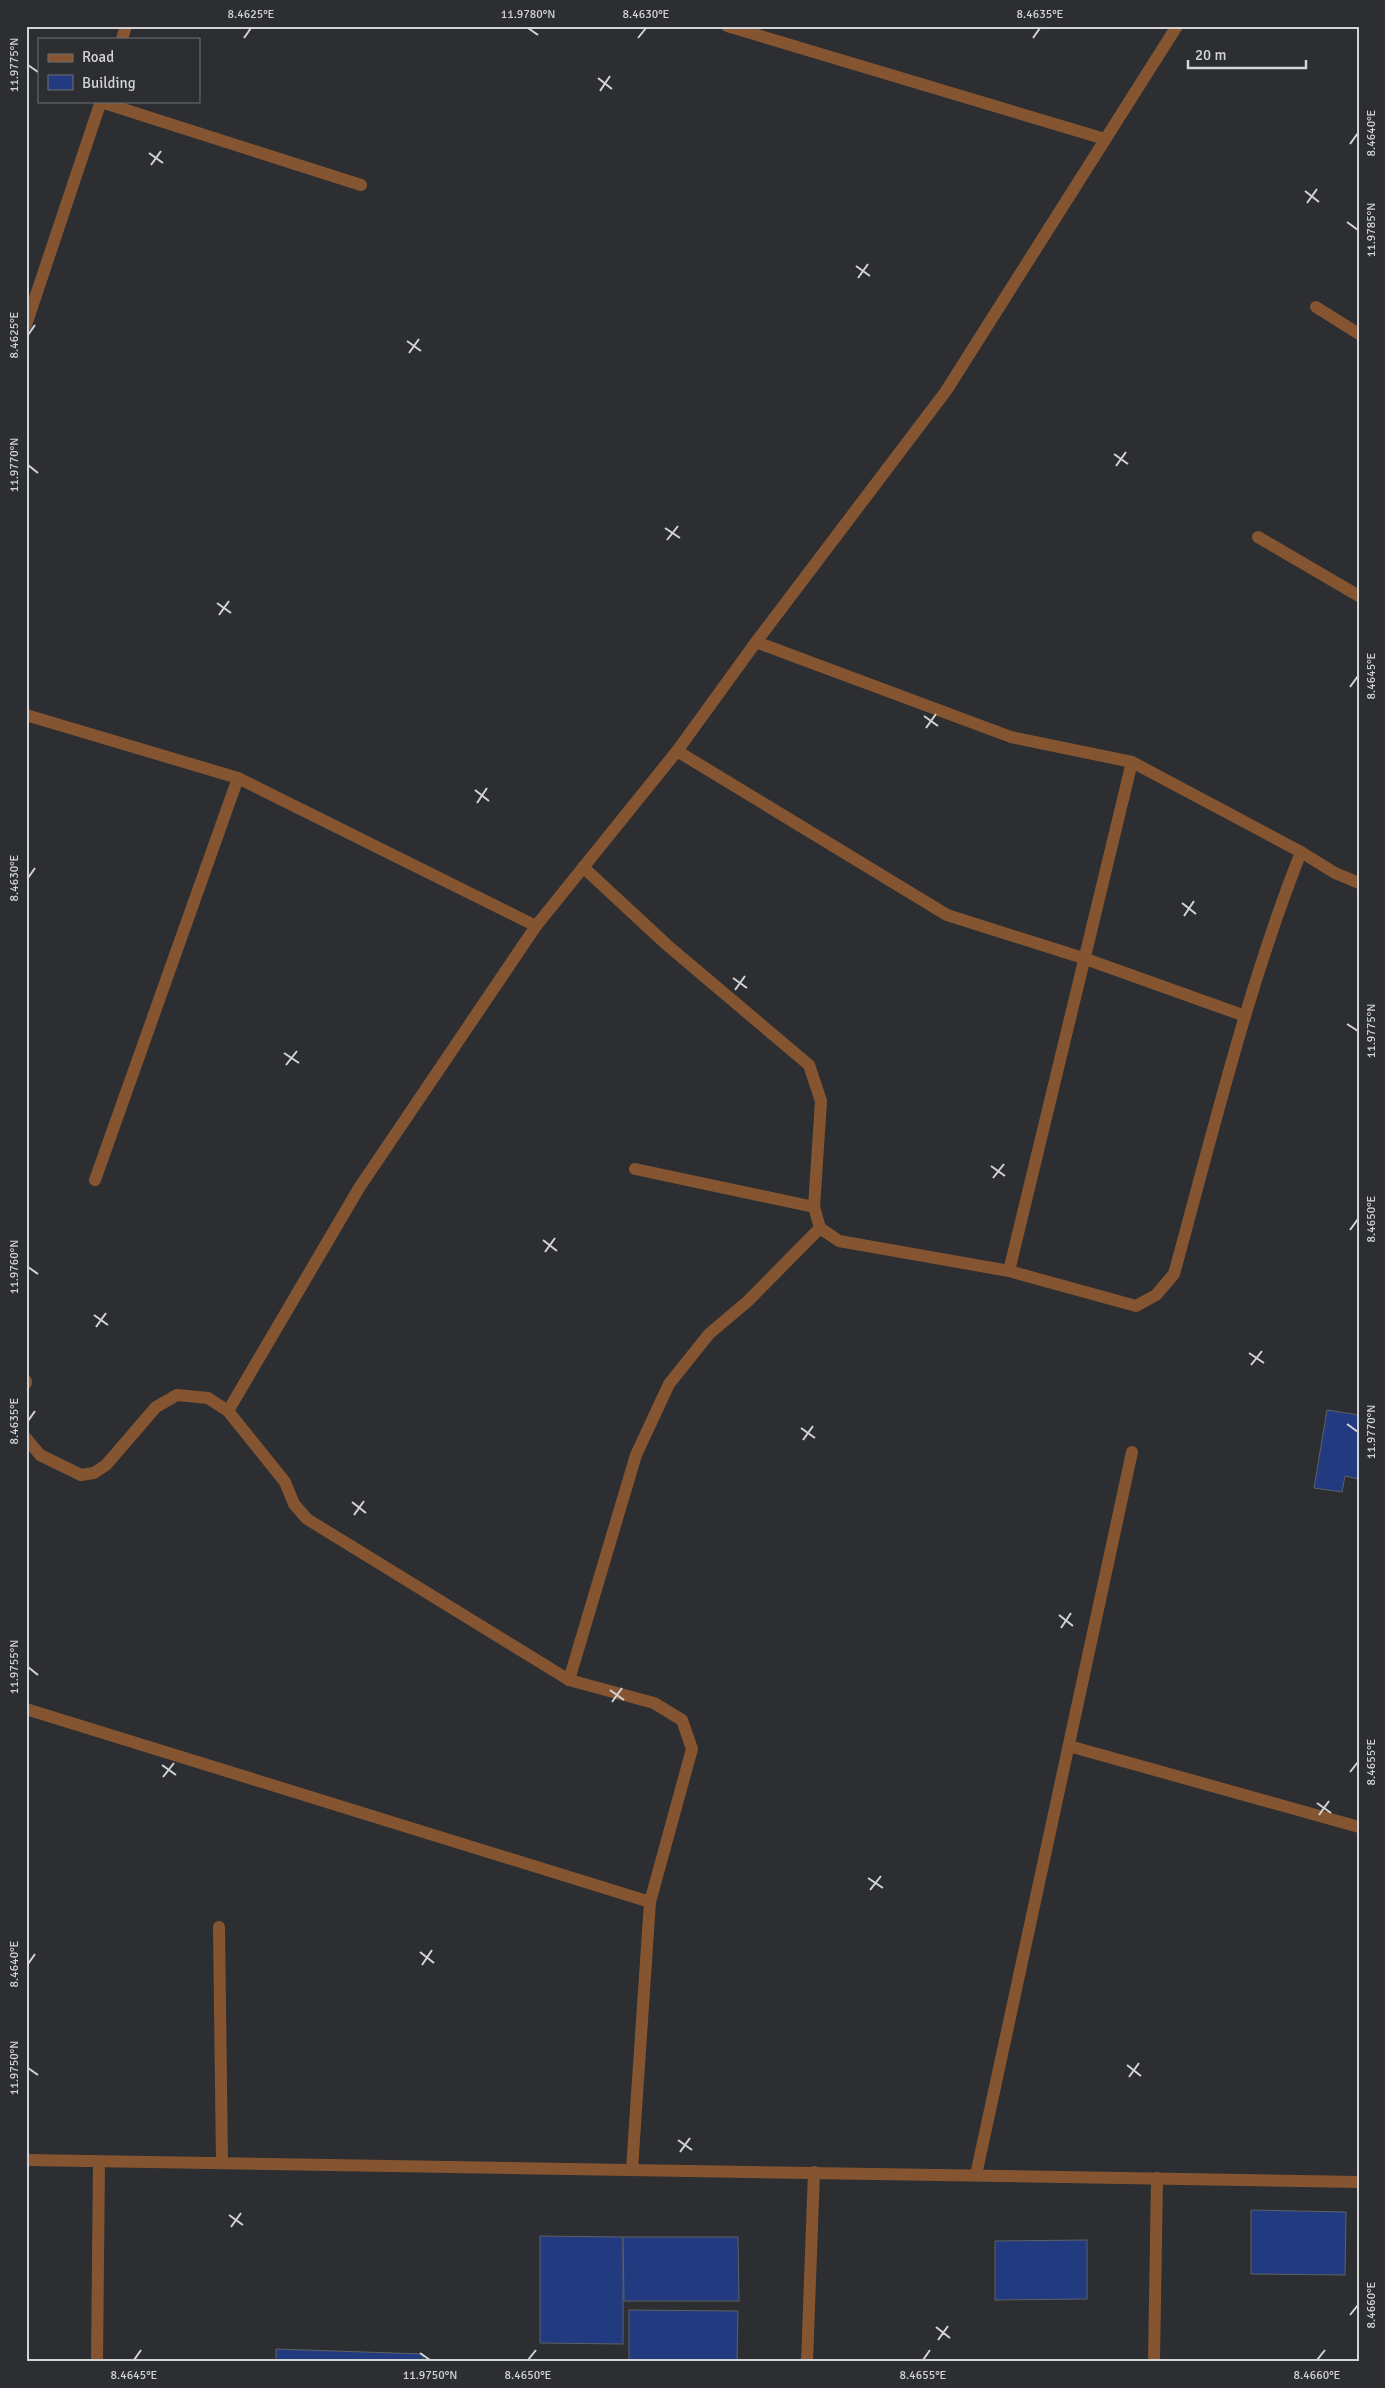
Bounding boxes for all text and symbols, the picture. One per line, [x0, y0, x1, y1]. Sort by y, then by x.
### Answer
text: 8.4625°E [228, 7, 275, 22]
text: 11.9780°N [501, 7, 555, 22]
text: 8.4630°E [623, 7, 670, 22]
text: 8.4635°E [1017, 7, 1064, 22]
text: 11.9775°N [7, 38, 22, 92]
legend [38, 38, 200, 102]
scale bar [1188, 38, 1305, 70]
text: 20 m [1195, 46, 1226, 64]
text: Road [82, 48, 114, 66]
text: Building [82, 74, 136, 92]
text: 8.4640°E [1364, 109, 1379, 156]
text: 11.9785°N [1364, 203, 1379, 257]
text: 8.4625°E [7, 311, 22, 358]
text: 11.9770°N [7, 438, 22, 492]
text: 8.4645°E [1364, 652, 1379, 699]
text: 8.4630°E [7, 854, 22, 901]
text: 11.9775°N [1364, 1004, 1379, 1058]
text: 8.4650°E [1364, 1195, 1379, 1242]
text: 11.9760°N [7, 1240, 22, 1294]
text: 8.4635°E [7, 1397, 22, 1444]
text: 11.9770°N [1364, 1405, 1379, 1459]
text: 11.9755°N [7, 1640, 22, 1694]
text: 8.4655°E [1364, 1738, 1379, 1785]
text: 8.4640°E [7, 1940, 22, 1987]
text: 11.9750°N [7, 2041, 22, 2095]
text: 8.4660°E [1364, 2281, 1379, 2328]
text: 8.4645°E [111, 2368, 158, 2383]
text: 11.9750°N [403, 2368, 457, 2383]
text: 8.4650°E [505, 2368, 552, 2383]
text: 8.4655°E [900, 2368, 947, 2383]
text: 8.4660°E [1294, 2368, 1341, 2383]

